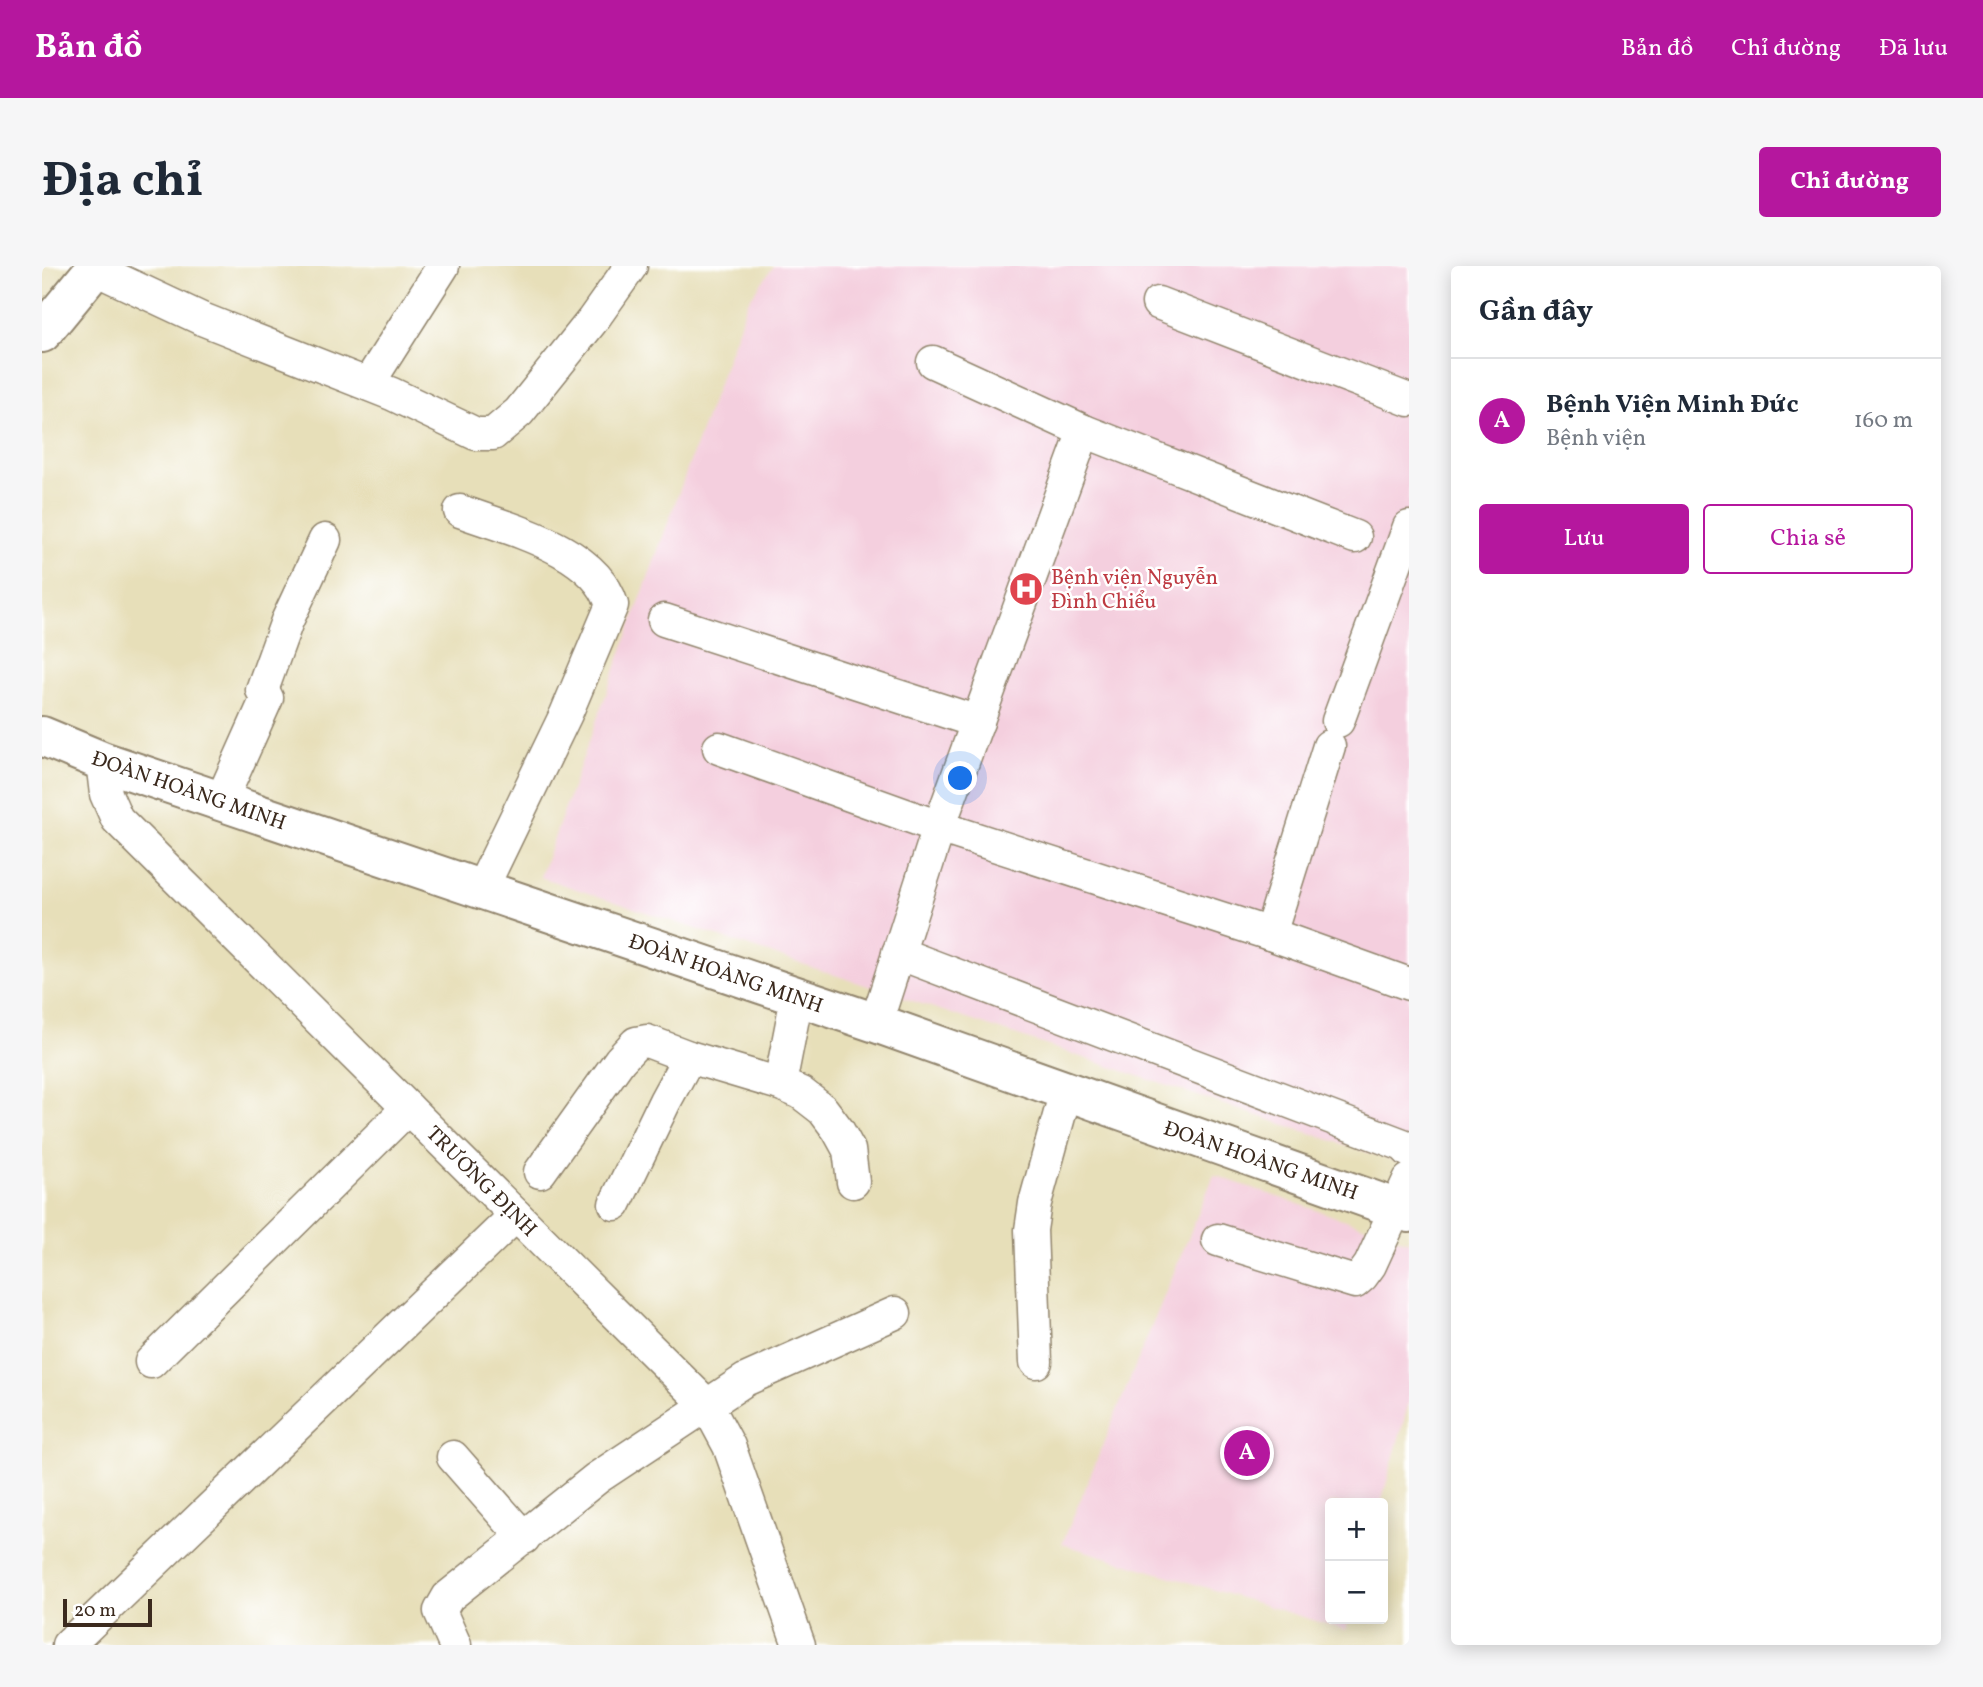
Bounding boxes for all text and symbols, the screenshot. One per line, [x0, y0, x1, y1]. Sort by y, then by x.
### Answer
text: Bản đồ [35, 26, 142, 72]
text: Bản đồ [1621, 32, 1693, 66]
text: Chỉ đường [1731, 32, 1841, 66]
text: Đã lưu [1879, 32, 1948, 66]
button: Chỉ đường [1759, 147, 1941, 217]
text: Địa chỉ [42, 148, 203, 217]
text: Gần đây [1479, 291, 1593, 333]
text: Bệnh Viện Minh Đức [1546, 387, 1799, 423]
text: A [1494, 405, 1510, 437]
text: 160 m [1854, 405, 1913, 437]
text: Bệnh viện [1546, 423, 1646, 455]
button: Lưu [1479, 504, 1689, 574]
button: Chia sẻ [1703, 504, 1913, 574]
place label: Bệnh viện Nguyễn Đình Chiểu [1051, 564, 1218, 617]
hospital icon: Bệnh viện Nguyễn Đình Chiểu [1007, 570, 1045, 608]
street label: ĐOÀN HOÀNG MINH [87, 745, 290, 838]
your location [943, 761, 977, 795]
street label: ĐOÀN HOÀNG MINH [624, 928, 827, 1021]
street label: ĐOÀN HOÀNG MINH [1159, 1115, 1362, 1208]
street label: TRƯƠNG ĐỊNH [419, 1120, 543, 1244]
pin: A [1224, 1427, 1270, 1479]
map controls [1325, 1498, 1388, 1624]
button: + [1325, 1498, 1388, 1561]
button: − [1325, 1561, 1388, 1624]
scale bar [63, 1596, 152, 1628]
text: 20 m [74, 1598, 116, 1624]

